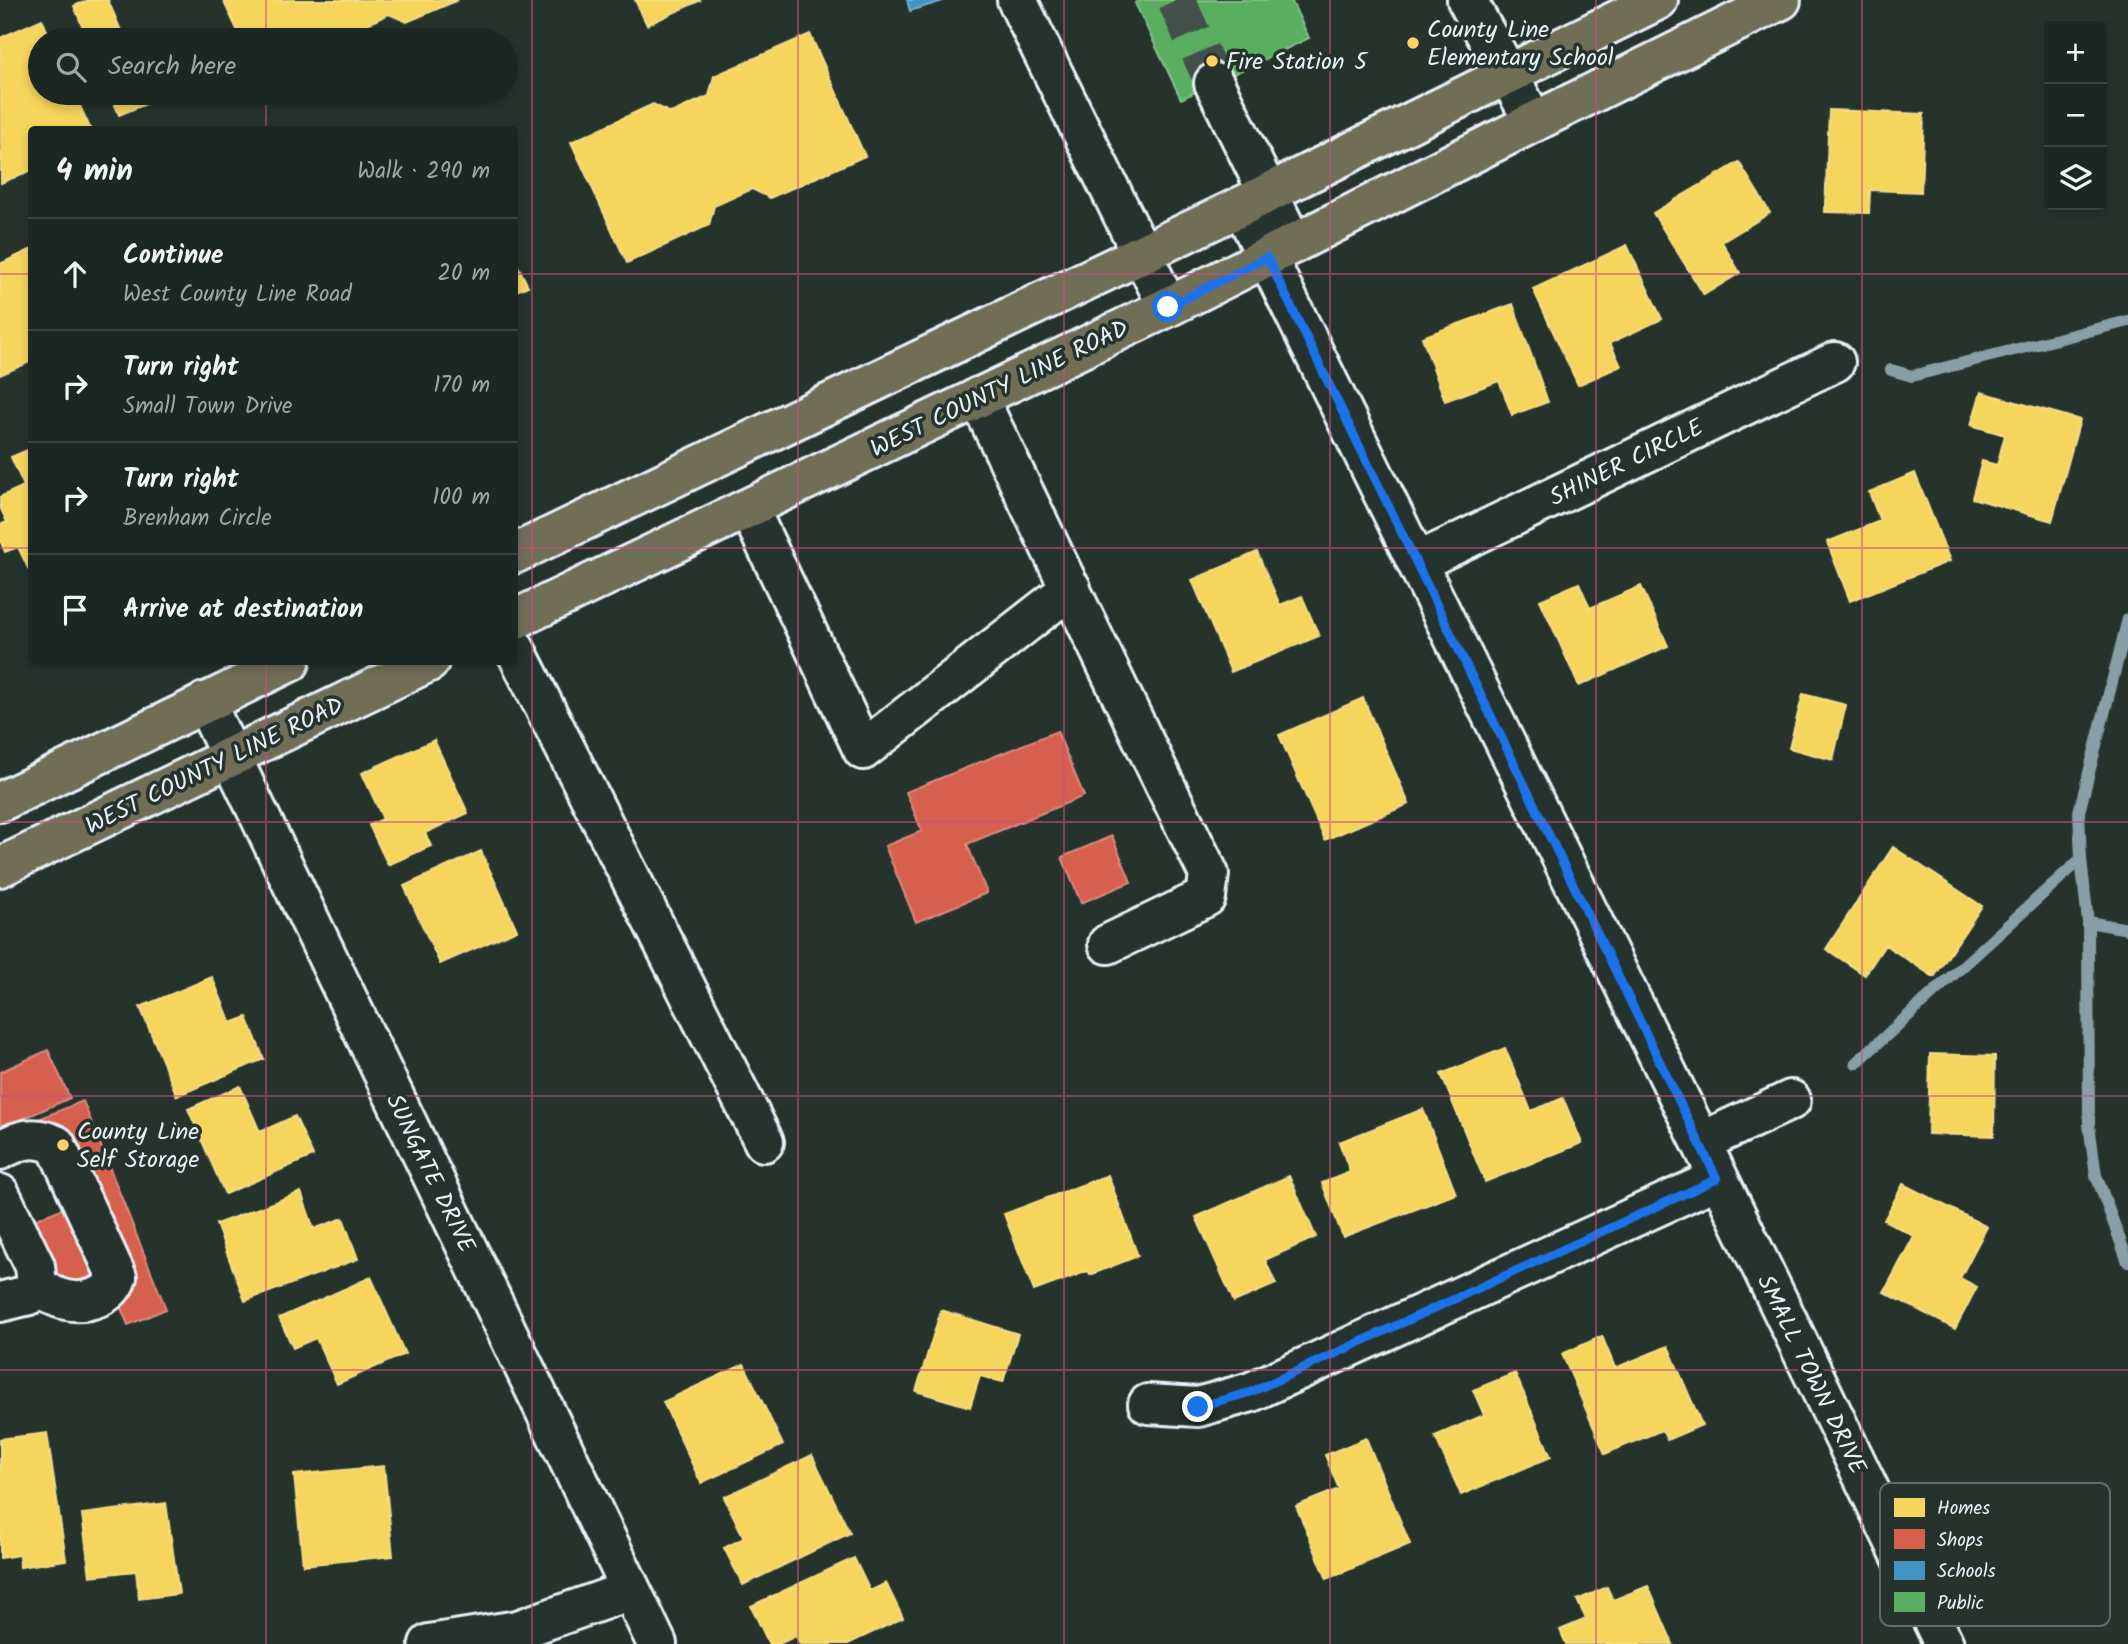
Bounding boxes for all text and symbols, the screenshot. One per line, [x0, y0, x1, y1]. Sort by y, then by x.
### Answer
place label: County Line Elementary School [1427, 11, 1614, 78]
map controls [2044, 21, 2107, 210]
button: + [2044, 21, 2107, 84]
search box [28, 28, 518, 105]
marker: County Line Elementary School [1405, 35, 1421, 51]
place label: Fire Station 5 [1226, 43, 1369, 82]
text: Search here [108, 46, 236, 88]
icon: search [52, 48, 90, 86]
marker: Fire Station 5 [1204, 53, 1220, 69]
button: − [2044, 84, 2107, 147]
button: layers [2044, 147, 2107, 210]
text: 4 min [56, 148, 133, 196]
text: Walk · 290 m [357, 154, 490, 190]
text: Continue [123, 235, 224, 277]
icon: ahead [56, 255, 94, 293]
text: 20 m [438, 256, 490, 292]
text: West County Line Road [123, 277, 352, 313]
route start [1152, 291, 1183, 322]
street label: WEST COUNTY LINE ROAD [864, 310, 1135, 469]
text: Turn right [123, 347, 239, 389]
icon: right [56, 367, 94, 405]
text: 170 m [433, 368, 490, 404]
text: Small Town Drive [123, 389, 292, 425]
street label: SHINER CIRCLE [1543, 409, 1711, 518]
text: Turn right [123, 459, 239, 501]
icon: right [56, 479, 94, 517]
text: 100 m [432, 480, 490, 516]
text: Brenham Circle [123, 501, 272, 537]
text: Arrive at destination [123, 589, 363, 631]
icon: arrive [56, 591, 94, 629]
street label: WEST COUNTY LINE ROAD [79, 687, 350, 846]
street label: SUNGATE DRIVE [374, 1087, 485, 1261]
place label: County Line Self Storage [77, 1113, 200, 1180]
marker: County Line Self Storage [55, 1137, 71, 1153]
street label: SMALL TOWN DRIVE [1745, 1268, 1876, 1482]
route end [1182, 1391, 1213, 1422]
legend [1880, 1483, 2110, 1626]
text: Homes [1937, 1494, 1990, 1524]
text: Shops [1937, 1526, 1983, 1556]
text: Schools [1937, 1557, 1996, 1587]
text: Public [1937, 1589, 1984, 1619]

